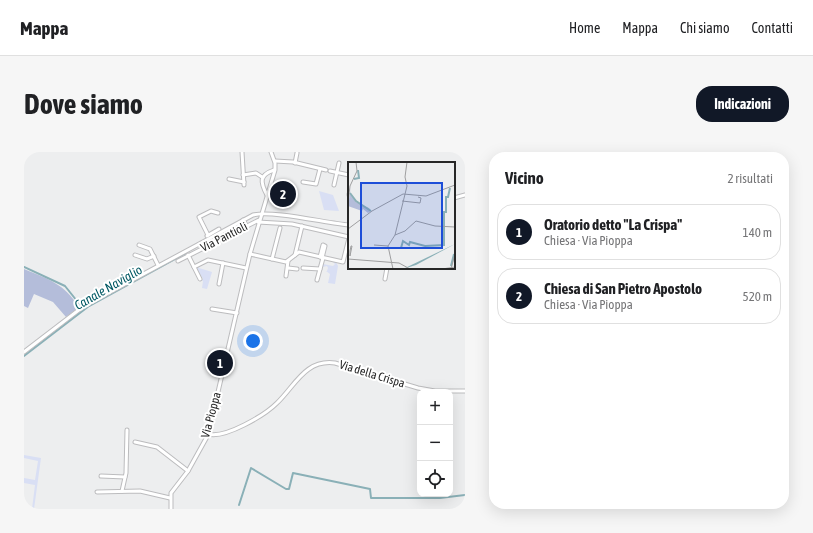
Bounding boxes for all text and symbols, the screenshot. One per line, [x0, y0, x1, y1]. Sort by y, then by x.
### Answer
text: Mappa [20, 17, 68, 39]
text: Home [569, 20, 600, 36]
text: Mappa [622, 20, 658, 36]
text: Chi siamo [680, 20, 730, 36]
text: Contatti [752, 20, 793, 36]
button: Indicazioni [696, 86, 789, 122]
text: Dove siamo [24, 88, 143, 120]
inset map [348, 162, 455, 269]
text: Vicino [505, 168, 544, 188]
text: 2 risultati [727, 171, 773, 186]
pin: 2 [270, 179, 296, 209]
text: Oratorio detto "La Crispa" [544, 216, 682, 233]
street label: Via Pantioli [198, 219, 250, 255]
text: 1 [516, 225, 522, 240]
text: 140 m [743, 225, 772, 240]
text: Chiesa · Via Pioppa [544, 233, 633, 248]
water label: Canale Naviglio [72, 262, 145, 313]
text: Chiesa di San Pietro Apostolo [544, 280, 702, 297]
text: 2 [516, 289, 522, 304]
text: 520 m [743, 289, 772, 304]
text: Chiesa · Via Pioppa [544, 297, 633, 312]
your location [243, 331, 263, 351]
pin: 1 [207, 348, 233, 378]
street label: Via della Crispa [338, 357, 406, 391]
map controls [417, 389, 453, 497]
button: + [417, 389, 453, 425]
street label: Via Pioppa [198, 391, 224, 439]
button: − [417, 425, 453, 461]
button: locate [417, 461, 453, 497]

